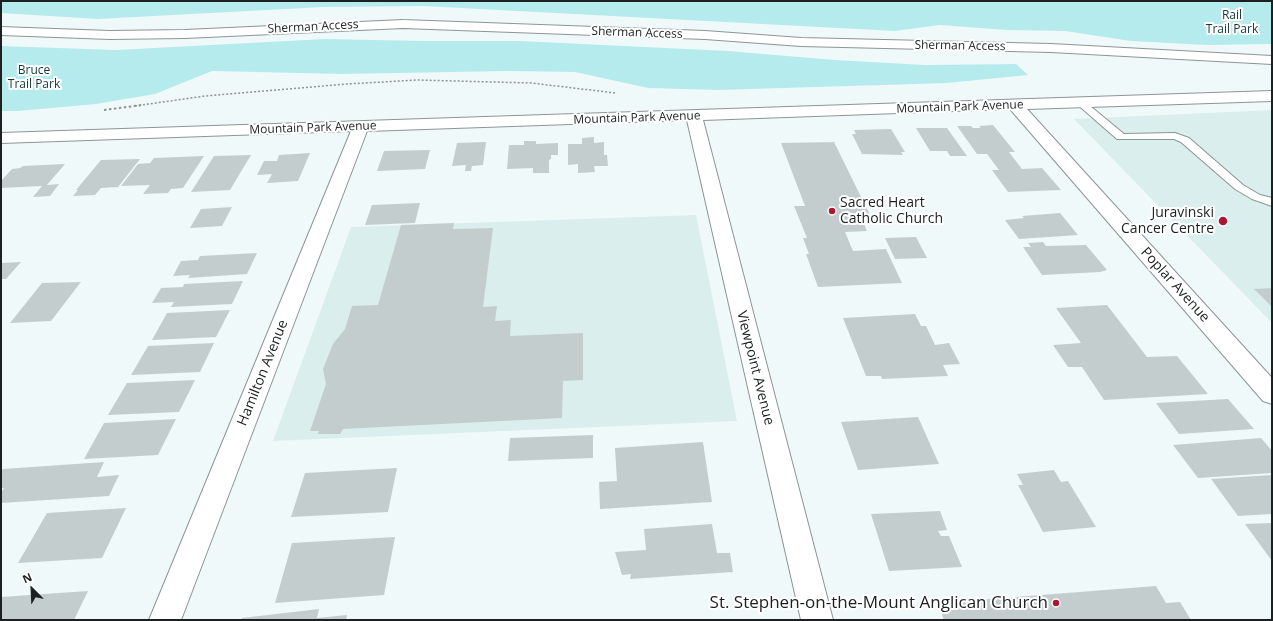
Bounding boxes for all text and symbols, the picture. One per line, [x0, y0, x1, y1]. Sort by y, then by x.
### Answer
park label: Rail Trail Park [1206, 9, 1258, 37]
street label: Sherman Access [267, 17, 359, 37]
street label: Sherman Access [591, 24, 683, 42]
street label: Sherman Access [914, 38, 1006, 54]
park label: Bruce Trail Park [8, 64, 60, 92]
street label: Mountain Park Avenue [896, 98, 1024, 116]
street label: Mountain Park Avenue [573, 109, 701, 127]
street label: Mountain Park Avenue [249, 119, 377, 137]
place label: Sacred Heart Catholic Church [840, 195, 943, 228]
place label: Juravinski Cancer Centre [1121, 205, 1214, 238]
marker: Sacred Heart Catholic Church [827, 206, 837, 216]
marker: Juravinski Cancer Centre [1217, 215, 1229, 227]
street label: Poplar Avenue [1137, 244, 1213, 326]
street label: Viewpoint Avenue [733, 309, 777, 427]
street label: Hamilton Avenue [234, 318, 292, 428]
north arrow [12, 569, 52, 609]
text: N [20, 569, 34, 586]
place label: St. Stephen-on-the-Mount Anglican Church [710, 593, 1048, 613]
marker: St. Stephen-on-the-Mount Anglican Church [1051, 598, 1061, 608]

